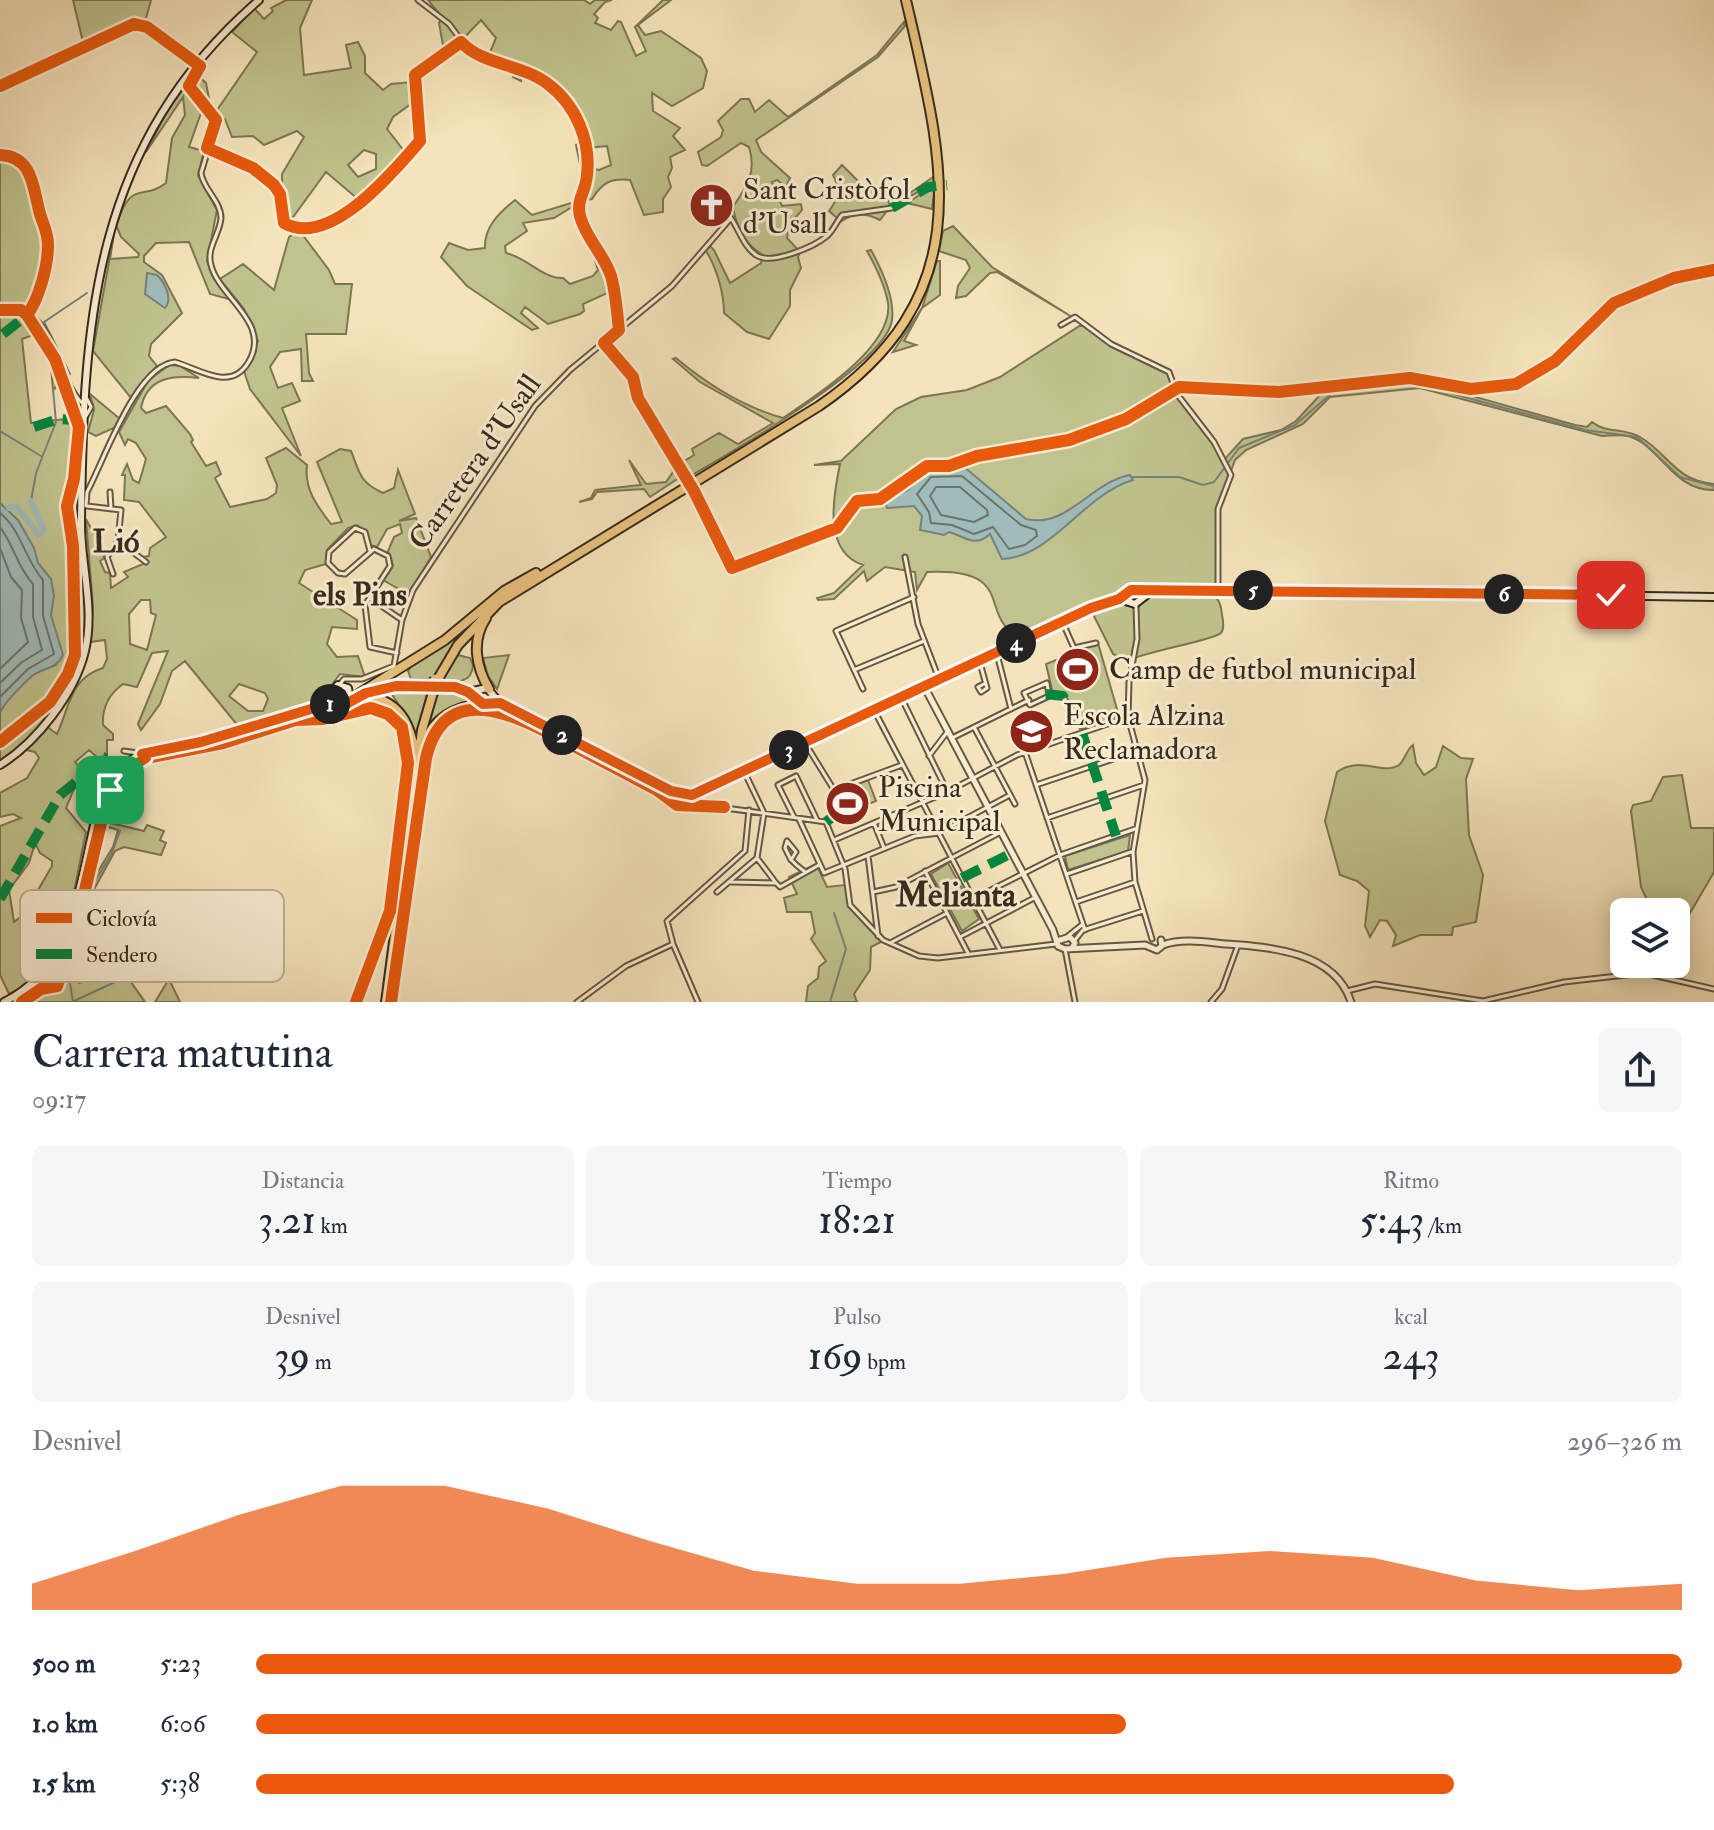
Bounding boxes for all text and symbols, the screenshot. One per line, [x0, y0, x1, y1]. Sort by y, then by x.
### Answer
place label: Sant Cristòfol d'Usall [743, 171, 910, 242]
church icon: Sant Cristòfol d'Usall [688, 182, 736, 230]
street label: Carretera d'Usall [401, 367, 549, 557]
district label: Lió [93, 522, 139, 562]
pin [1577, 561, 1645, 629]
pin: 5 [1233, 570, 1273, 610]
icon: check [1589, 573, 1633, 617]
pin: 6 [1484, 574, 1524, 614]
district label: els Pins [313, 575, 407, 615]
text: 5 [1248, 576, 1258, 604]
text: 6 [1498, 580, 1510, 608]
pin: 4 [996, 623, 1036, 663]
text: 4 [1010, 629, 1022, 657]
sports icon: Camp de futbol municipal [1054, 645, 1102, 693]
place label: Camp de futbol municipal [1109, 651, 1417, 688]
pin: 1 [310, 684, 350, 724]
text: 1 [326, 690, 334, 718]
place label: Escola Alzina Reclamadora [1063, 697, 1225, 768]
school or university icon: Escola Alzina Reclamadora [1008, 708, 1056, 756]
pin: 2 [542, 715, 582, 755]
text: 2 [556, 721, 568, 749]
pin: 3 [769, 730, 809, 770]
text: 3 [785, 736, 793, 764]
pin [76, 756, 144, 824]
icon: arrive [88, 768, 132, 812]
place label: Piscina Municipal [878, 769, 1001, 840]
sports icon: Piscina Municipal [823, 780, 871, 828]
district label: Melianta [895, 874, 1017, 917]
legend [20, 890, 284, 982]
map controls [1610, 898, 1690, 978]
button: layers [1610, 898, 1690, 978]
text: Ciclovía [86, 905, 158, 933]
text: Sendero [86, 941, 157, 969]
text: Carrera matutina [32, 1026, 333, 1081]
button: share [1598, 1028, 1682, 1112]
text: 09:17 [32, 1084, 86, 1116]
text: Distancia [262, 1167, 344, 1195]
text: Tiempo [822, 1167, 892, 1195]
text: Ritmo [1383, 1167, 1439, 1195]
text: 3.21 [258, 1195, 316, 1246]
text: 18:21 [818, 1195, 896, 1246]
text: 5:43 [1360, 1195, 1424, 1246]
text: km [316, 1212, 348, 1240]
text: /km [1424, 1212, 1462, 1240]
text: Desnivel [265, 1303, 341, 1331]
text: Pulso [833, 1303, 881, 1331]
text: kcal [1394, 1303, 1428, 1331]
text: 39 [274, 1331, 310, 1382]
text: 169 [808, 1331, 863, 1382]
text: 243 [1382, 1331, 1440, 1382]
text: m [310, 1348, 332, 1376]
text: bpm [863, 1348, 906, 1376]
text: Desnivel [32, 1426, 122, 1458]
text: 296–326 m [1567, 1426, 1682, 1458]
text: 500 m [32, 1648, 96, 1680]
text: 5:23 [160, 1648, 201, 1680]
text: 1.0 km [32, 1708, 98, 1740]
text: 6:06 [160, 1708, 206, 1740]
text: 1.5 km [32, 1768, 95, 1800]
text: 5:38 [160, 1768, 200, 1800]

